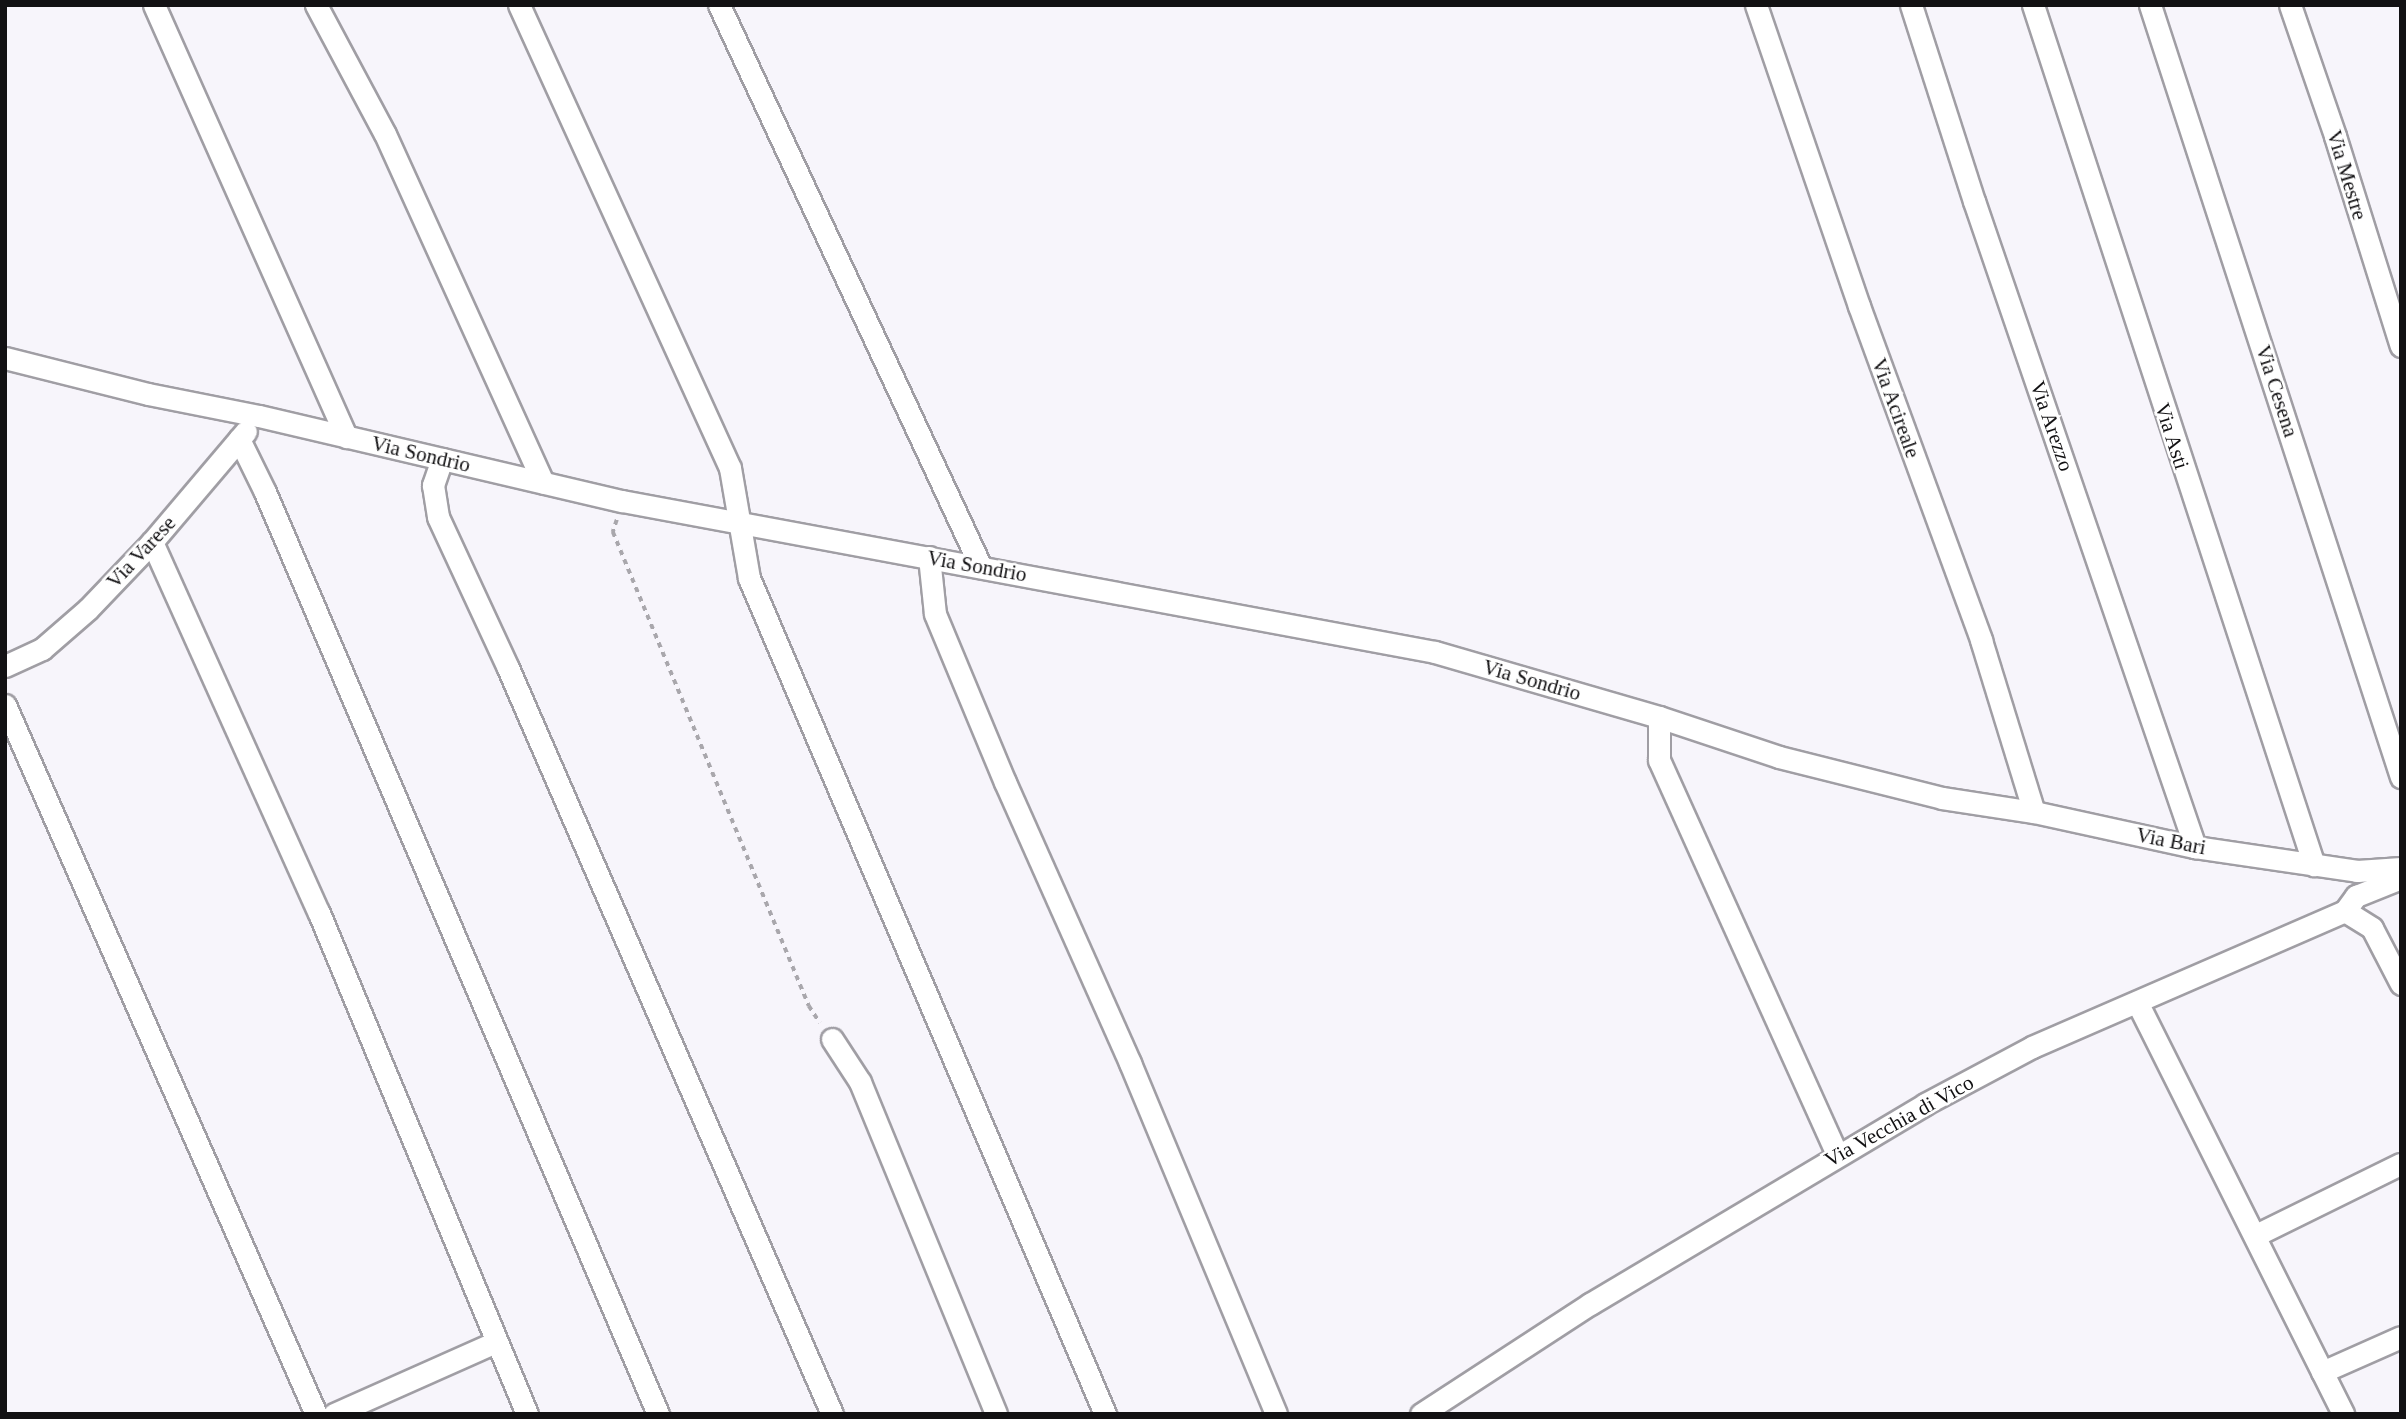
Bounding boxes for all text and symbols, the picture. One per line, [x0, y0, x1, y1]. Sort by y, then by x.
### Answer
street label: Via Mestre [2321, 127, 2373, 223]
street label: Via Cesena [2250, 342, 2304, 440]
street label: Via Acireale [1866, 354, 1926, 462]
street label: Via Arezzo [2025, 377, 2079, 475]
street label: Via Asti [2149, 399, 2195, 473]
street label: Via Sondrio [369, 430, 473, 478]
street label: Via Varese [101, 510, 181, 594]
street label: Via Sondrio [925, 545, 1029, 587]
street label: Via Sondrio [1480, 654, 1584, 706]
street label: Via Bari [2134, 822, 2208, 860]
street label: Via Vecchia di Vico [1820, 1069, 1978, 1173]

